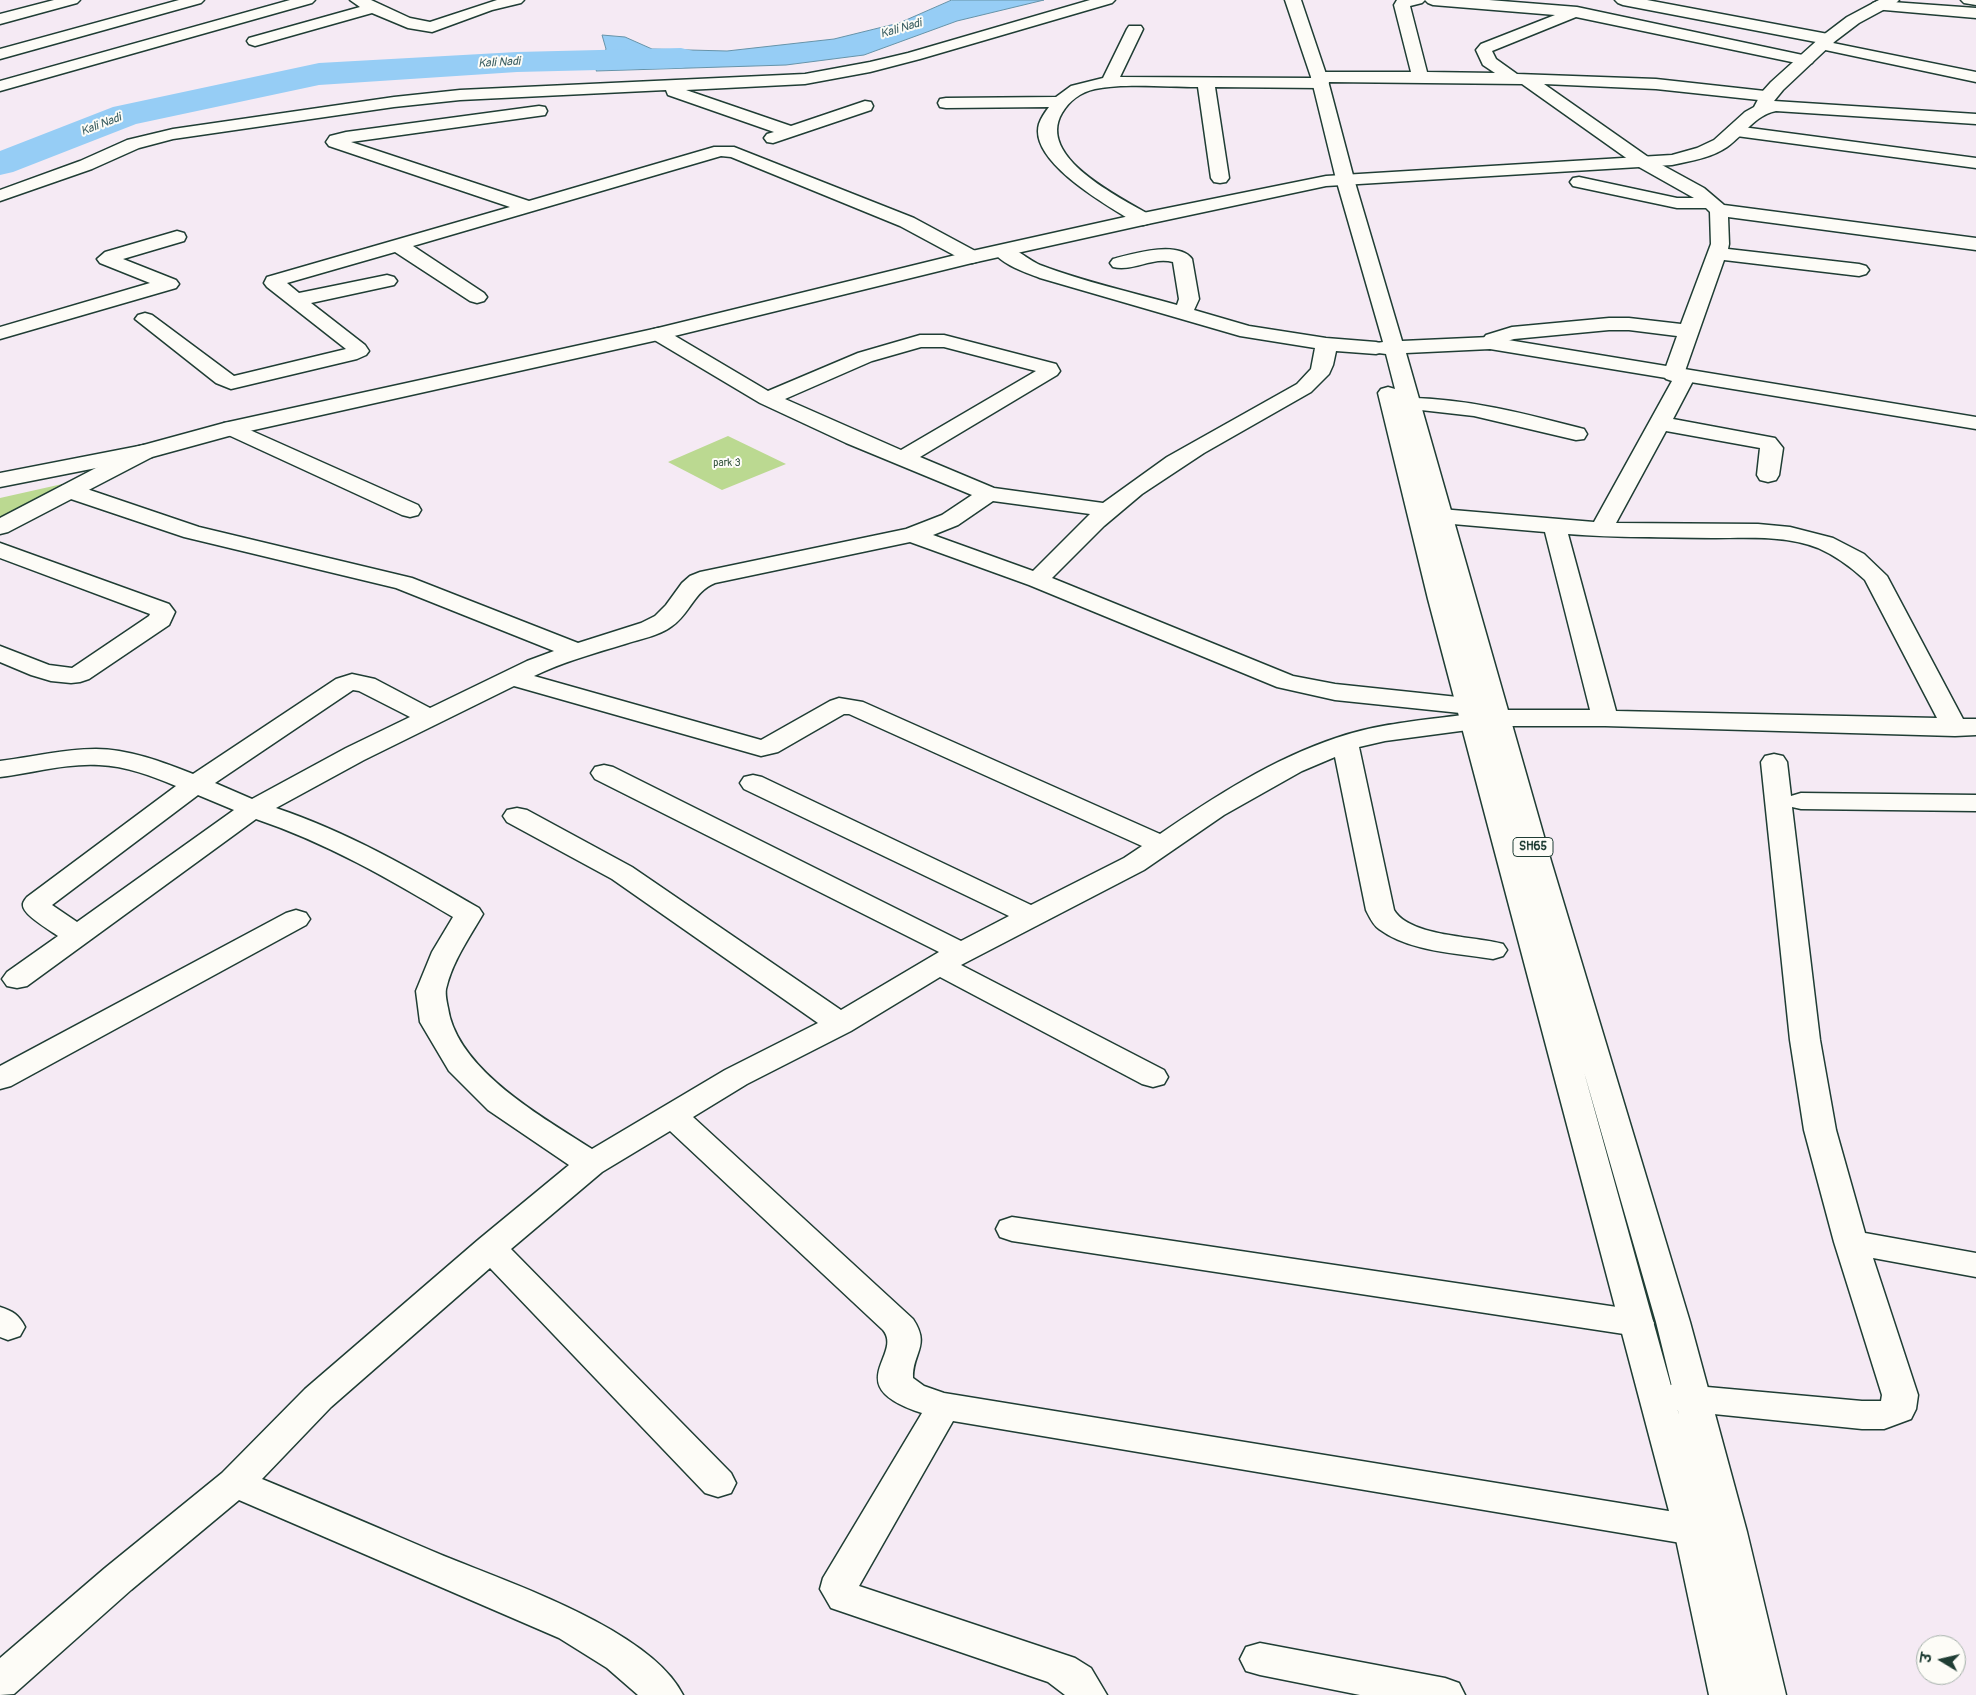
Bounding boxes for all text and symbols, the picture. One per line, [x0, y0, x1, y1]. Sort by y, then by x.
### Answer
water label: Kali Nadi [879, 16, 923, 42]
water label: Kali Nadi [478, 55, 520, 71]
water label: Kali Nadi [79, 111, 123, 139]
park label: park 3 [713, 456, 741, 470]
road number: SH65 [1513, 838, 1553, 856]
north arrow [1916, 1635, 1966, 1685]
text: उ [1918, 1652, 1936, 1664]

